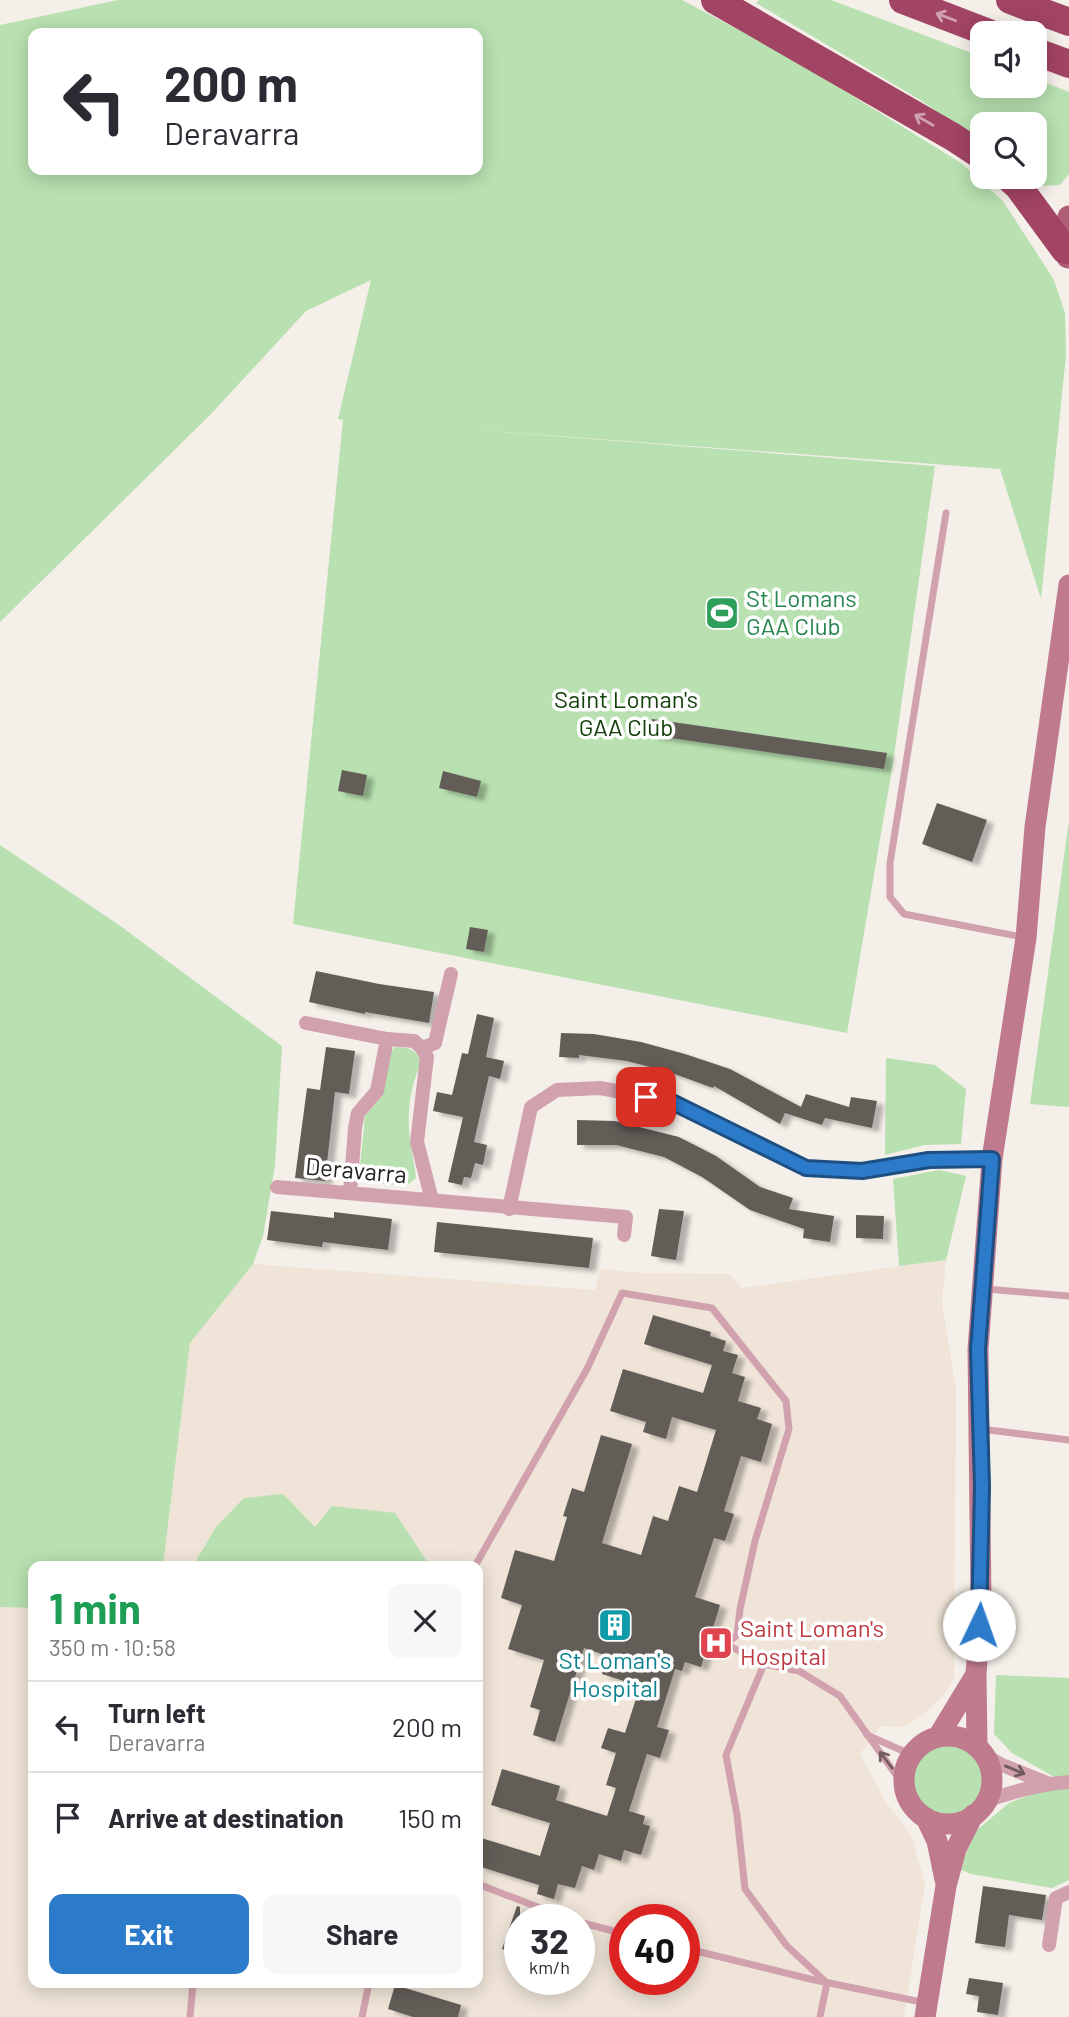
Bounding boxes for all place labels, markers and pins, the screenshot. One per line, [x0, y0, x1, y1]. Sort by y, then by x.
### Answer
place label: St Lomans GAA Club [746, 583, 857, 640]
sports icon: St Lomans GAA Club [703, 594, 741, 632]
pin [616, 1067, 676, 1127]
building icon: St Loman's Hospital [596, 1606, 634, 1644]
place label: Saint Loman's Hospital [740, 1613, 884, 1670]
hospital icon: Saint Loman's Hospital [697, 1624, 735, 1662]
place label: St Loman's Hospital [559, 1645, 671, 1702]

